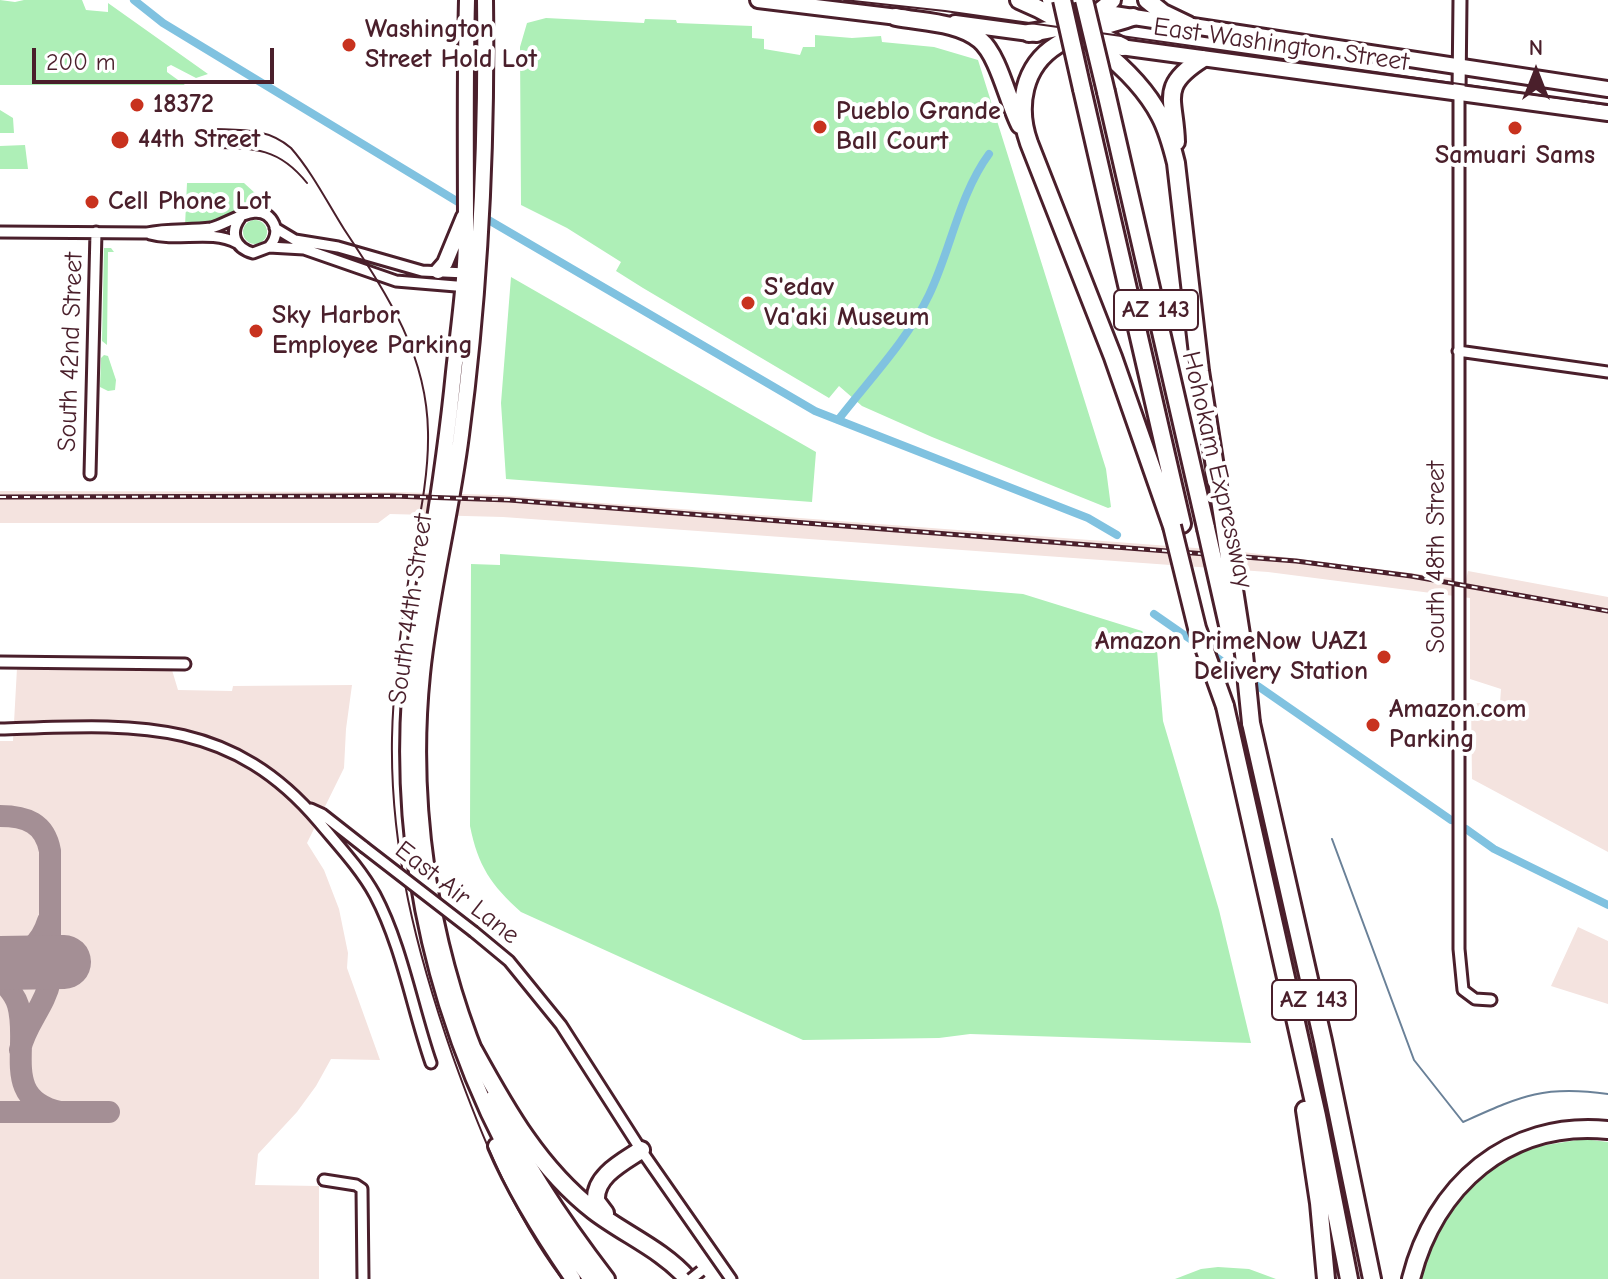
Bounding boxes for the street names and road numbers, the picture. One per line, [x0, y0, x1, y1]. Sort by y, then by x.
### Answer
street label: East Washington Street [1151, 12, 1411, 78]
street label: South 42nd Street [52, 252, 90, 452]
road number: AZ 143 [1114, 290, 1198, 330]
street label: Hohokam Expressway [1175, 348, 1259, 592]
street label: South 48th Street [1421, 461, 1453, 653]
street label: South 44th Street [382, 512, 440, 706]
street label: East Air Lane [389, 835, 525, 951]
road number: AZ 143 [1272, 980, 1356, 1020]

